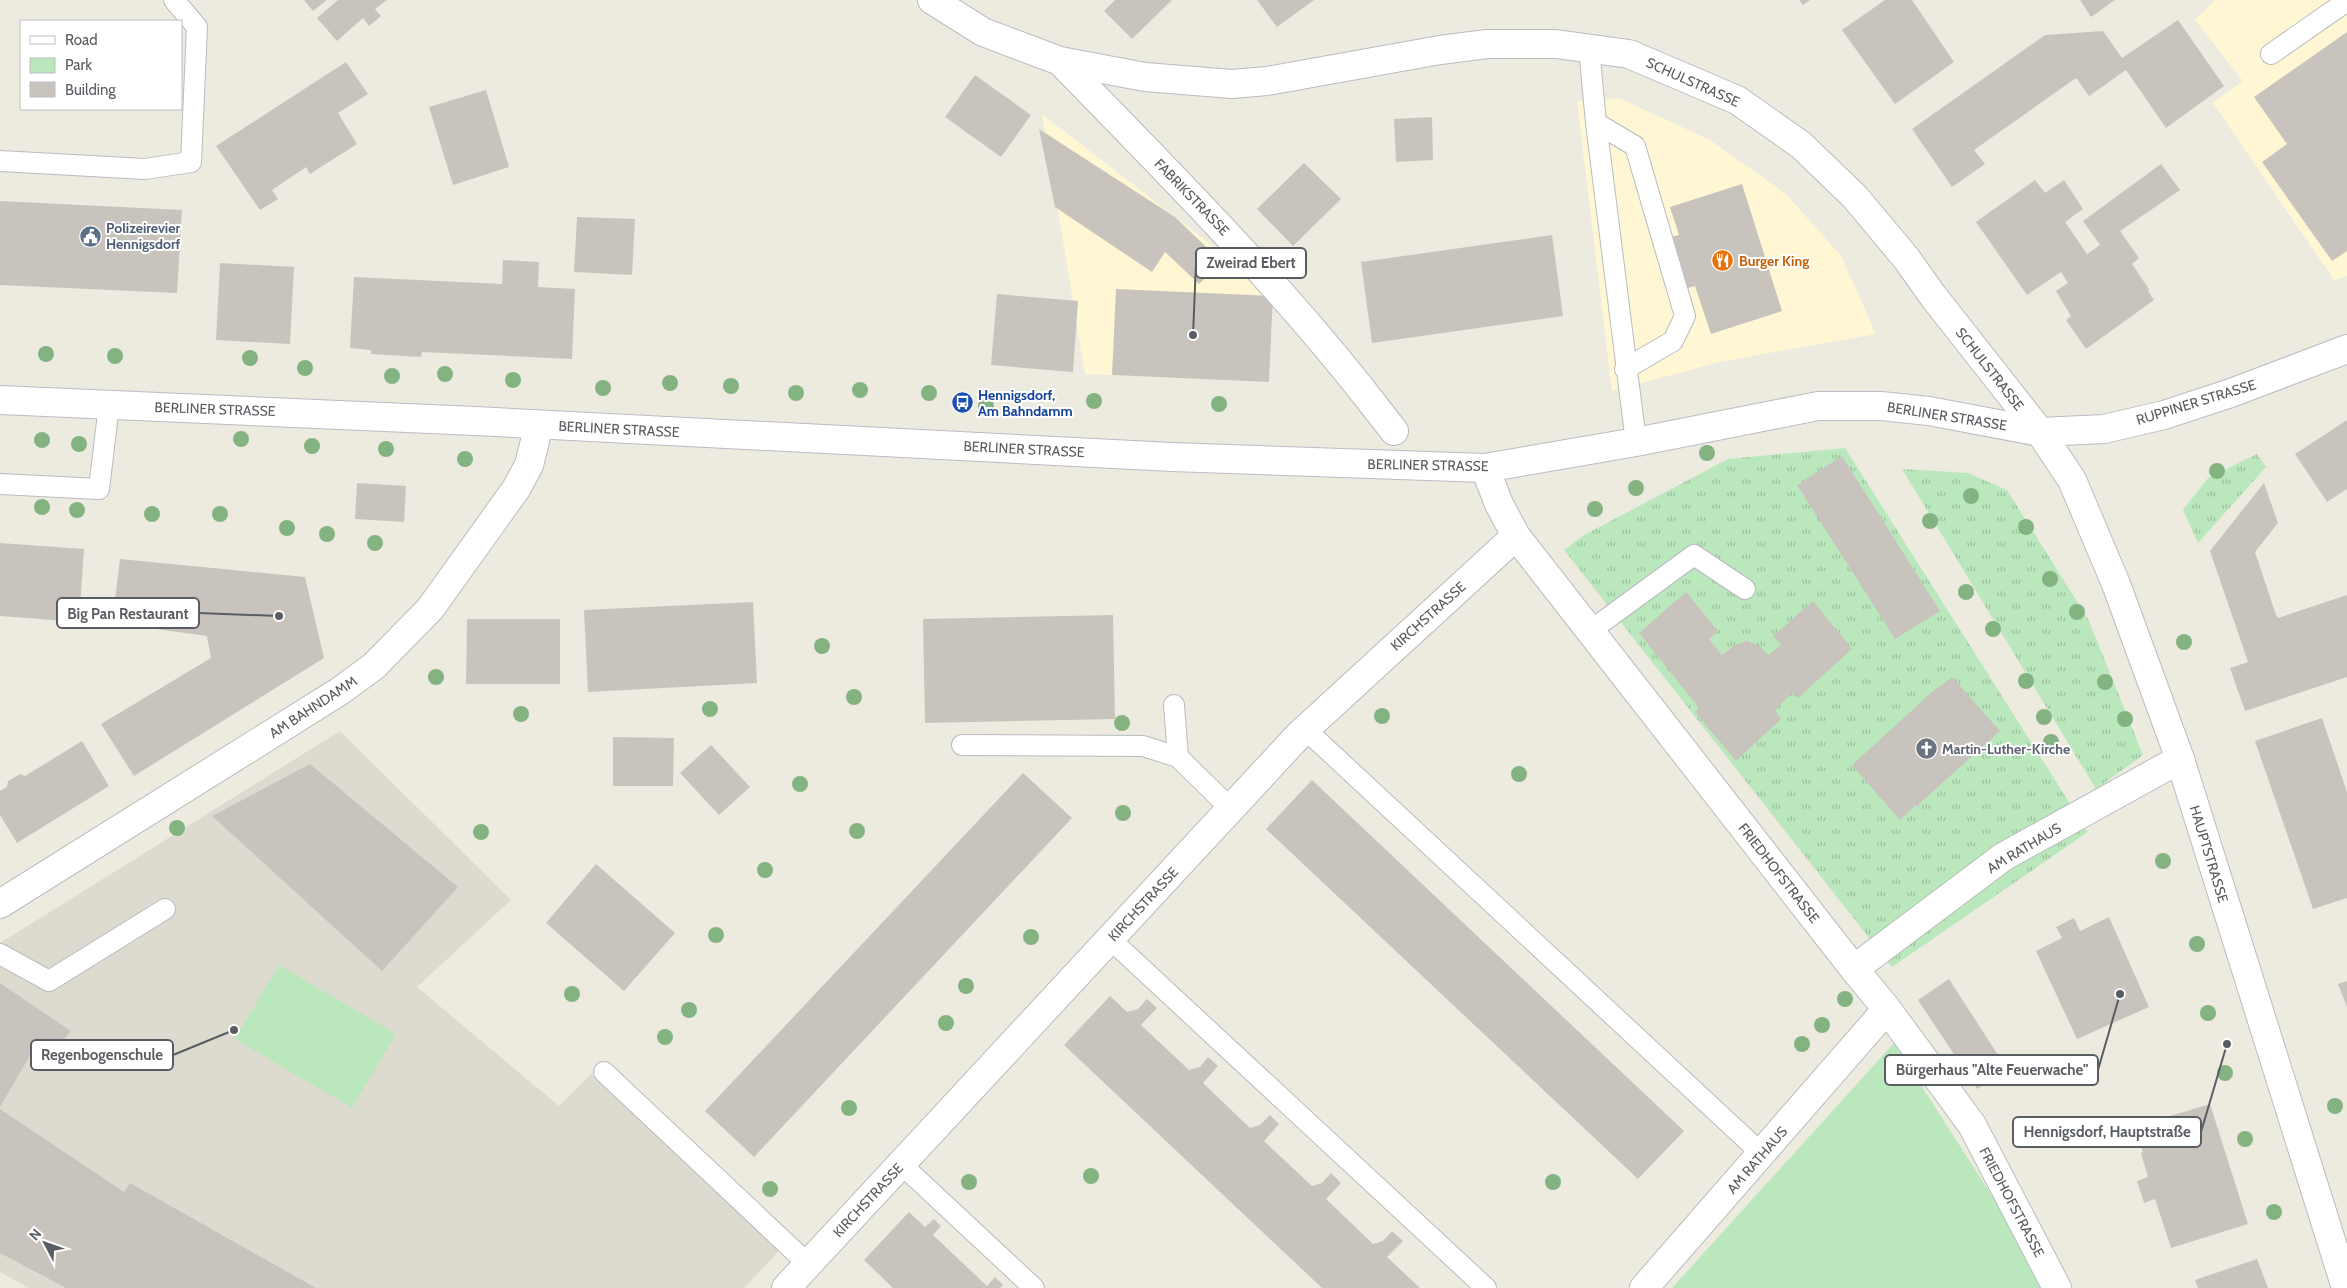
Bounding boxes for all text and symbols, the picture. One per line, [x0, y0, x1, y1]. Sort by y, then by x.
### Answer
legend [20, 20, 182, 110]
text: Road [65, 31, 98, 49]
street label: SCHULSTRASSE [1643, 53, 1743, 111]
text: Park [65, 56, 92, 74]
text: Building [65, 81, 116, 99]
street label: FABRIKSTRASSE [1151, 155, 1233, 239]
place label: Polizeirevier Hennigsdorf [106, 219, 181, 253]
public building icon: Polizeirevier Hennigsdorf [78, 224, 102, 248]
callout: Zweirad Ebert [1196, 248, 1306, 278]
restaurant icon: Burger King [1711, 249, 1735, 273]
place label: Burger King [1739, 252, 1809, 270]
text: Zweirad Ebert [1206, 254, 1296, 272]
street label: SCHULSTRASSE [1952, 324, 2028, 414]
street label: RUPPINER STRASSE [2134, 375, 2258, 429]
place label: Hennigsdorf, Am Bahndamm [978, 386, 1073, 420]
bus stop icon: Hennigsdorf, Am Bahndamm [950, 391, 974, 415]
street label: BERLINER STRASSE [154, 398, 276, 420]
street label: BERLINER STRASSE [1886, 398, 2008, 434]
street label: BERLINER STRASSE [558, 417, 680, 441]
street label: BERLINER STRASSE [963, 437, 1085, 461]
street label: BERLINER STRASSE [1367, 455, 1489, 475]
street label: KIRCHSTRASSE [1387, 577, 1470, 655]
callout: Big Pan Restaurant [57, 598, 199, 628]
text: Big Pan Restaurant [67, 605, 189, 623]
street label: AM BAHNDAMM [266, 672, 360, 742]
church icon: Martin-Luther-Kirche [1914, 737, 1938, 761]
place label: Martin-Luther-Kirche [1942, 740, 2070, 758]
street label: HAUPTSTRASSE [2186, 803, 2232, 905]
street label: FRIEDHOFSTRASSE [1734, 819, 1824, 927]
street label: AM RATHAUS [1984, 819, 2064, 877]
street label: KIRCHSTRASSE [1104, 863, 1182, 945]
callout: Regenbogenschule [31, 1040, 173, 1070]
text: Regenbogenschule [41, 1046, 163, 1064]
callout: Bürgerhaus "Alte Feuerwache" [1885, 1055, 2098, 1085]
text: Bürgerhaus "Alte Feuerwache" [1896, 1061, 2088, 1079]
callout: Hennigsdorf, Hauptstraße [2013, 1117, 2201, 1147]
street label: AM RATHAUS [1723, 1123, 1791, 1197]
text: Hennigsdorf, Hauptstraße [2023, 1123, 2191, 1141]
street label: FRIEDHOFSTRASSE [1975, 1144, 2049, 1260]
street label: KIRCHSTRASSE [829, 1159, 907, 1241]
north arrow [20, 1218, 70, 1268]
text: N [25, 1225, 45, 1244]

